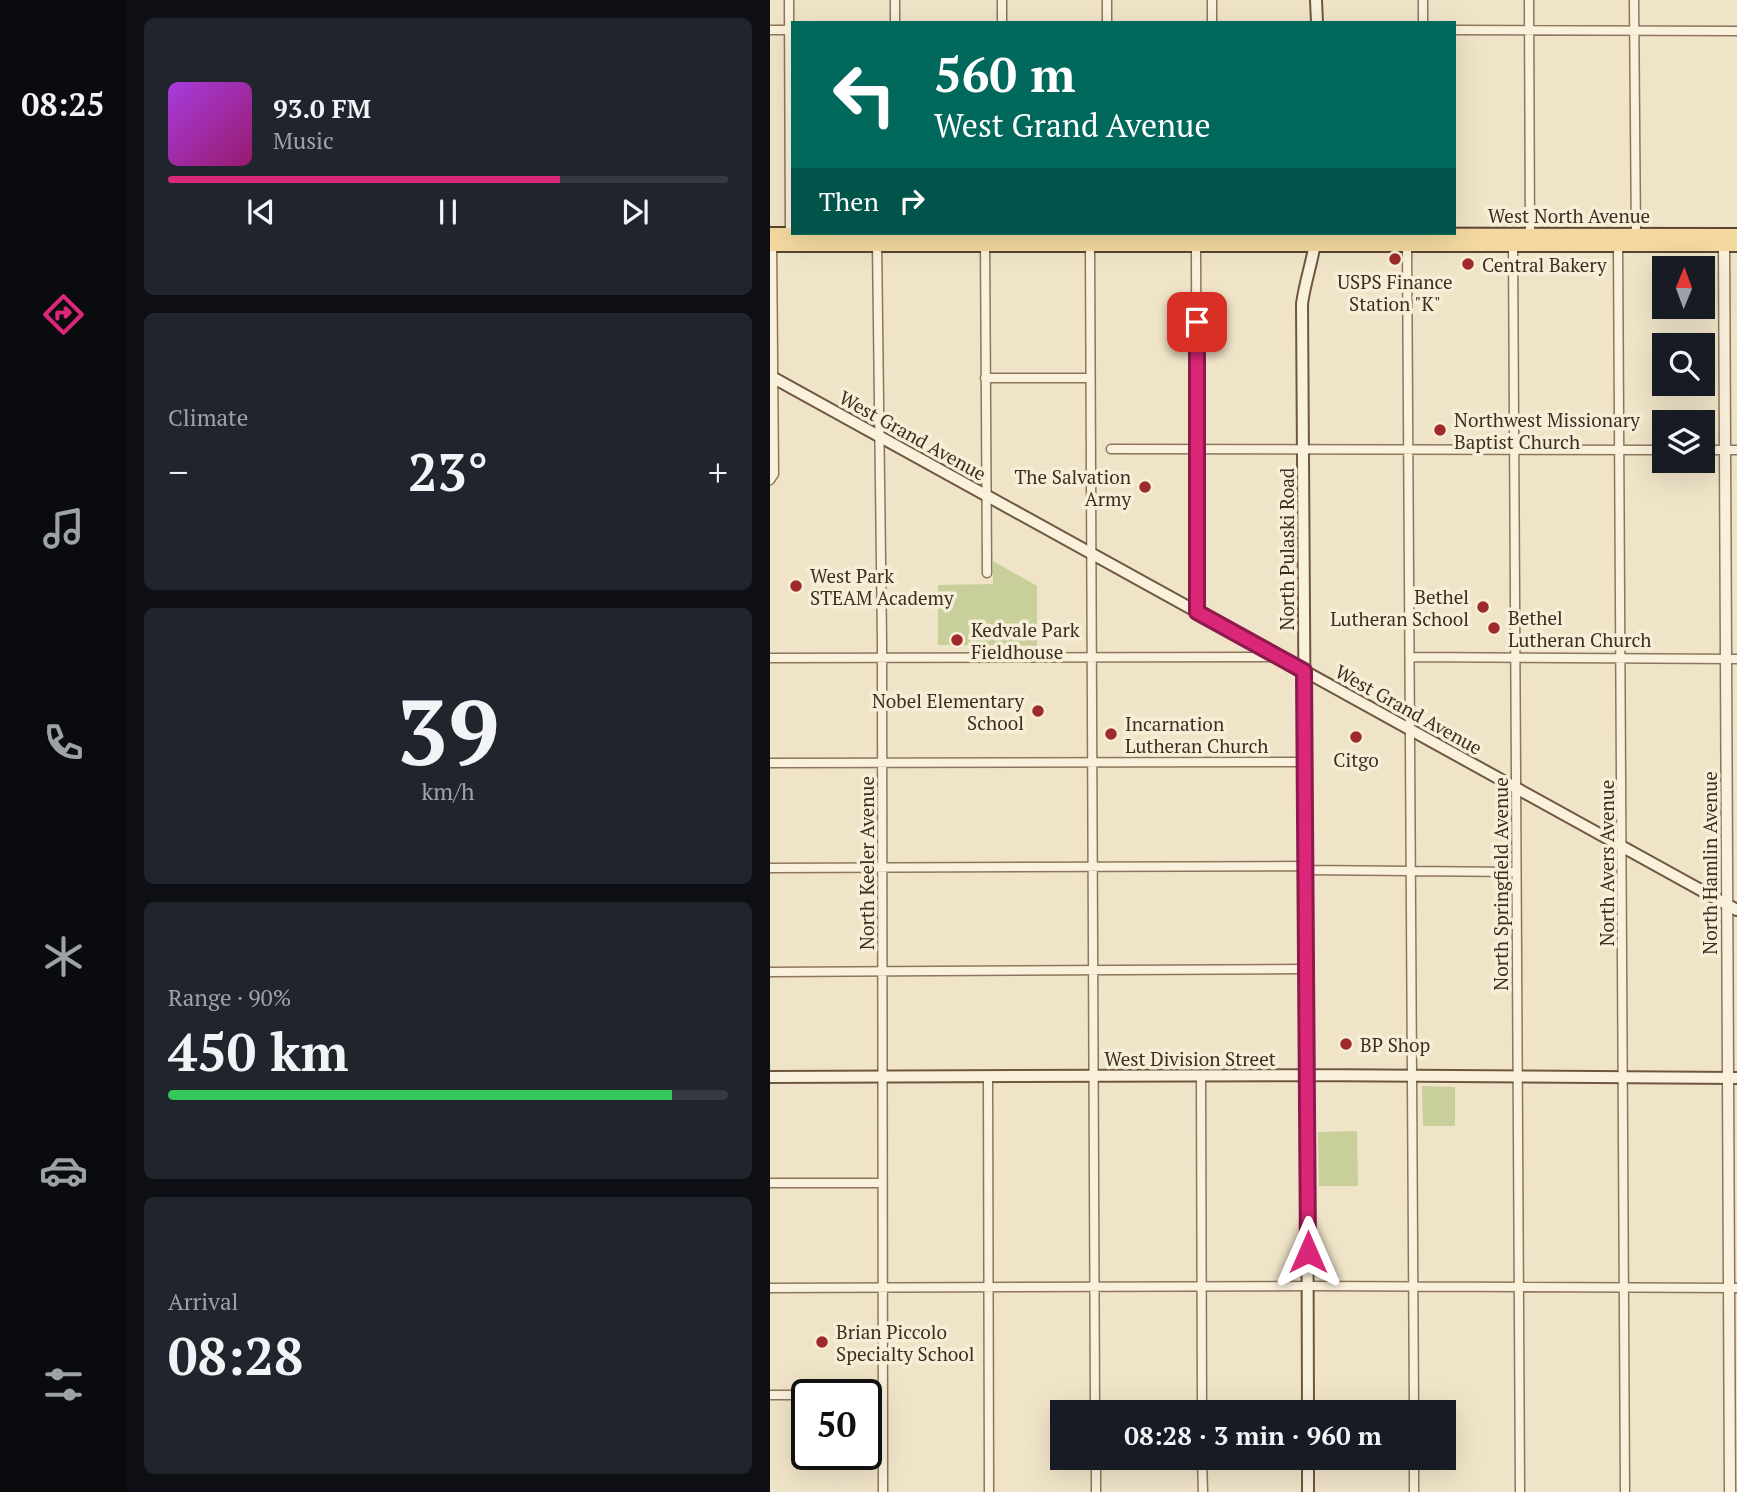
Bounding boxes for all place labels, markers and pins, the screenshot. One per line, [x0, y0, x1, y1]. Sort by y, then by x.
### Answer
marker: USPS Finance Station "K" [1387, 251, 1403, 267]
place label: Central Bakery [1482, 252, 1607, 277]
marker: Central Bakery [1460, 256, 1476, 272]
place label: USPS Finance Station "K" [1337, 269, 1453, 316]
pin [1167, 292, 1227, 352]
place label: Northwest Missionary Baptist Church [1454, 407, 1640, 454]
marker: Northwest Missionary Baptist Church [1432, 422, 1448, 438]
place label: The Salvation Army [1015, 464, 1131, 511]
marker: The Salvation Army [1137, 479, 1153, 495]
place label: West Park STEAM Academy [810, 563, 954, 610]
marker: West Park STEAM Academy [788, 578, 804, 594]
place label: Bethel Lutheran School [1330, 584, 1469, 631]
marker: Bethel Lutheran School [1475, 599, 1491, 615]
place label: Bethel Lutheran Church [1508, 605, 1652, 652]
place label: Kedvale Park Fieldhouse [971, 617, 1080, 664]
marker: Bethel Lutheran Church [1486, 620, 1502, 636]
marker: Kedvale Park Fieldhouse [949, 632, 965, 648]
place label: Nobel Elementary School [872, 688, 1024, 735]
marker: Nobel Elementary School [1030, 703, 1046, 719]
place label: Incarnation Lutheran Church [1125, 711, 1269, 758]
marker: Incarnation Lutheran Church [1103, 726, 1119, 742]
marker: Citgo [1348, 729, 1364, 745]
place label: Citgo [1333, 747, 1379, 772]
place label: BP Shop [1360, 1032, 1430, 1057]
marker: BP Shop [1338, 1036, 1354, 1052]
place label: Brian Piccolo Specialty School [836, 1319, 975, 1366]
marker: Brian Piccolo Specialty School [814, 1334, 830, 1350]

